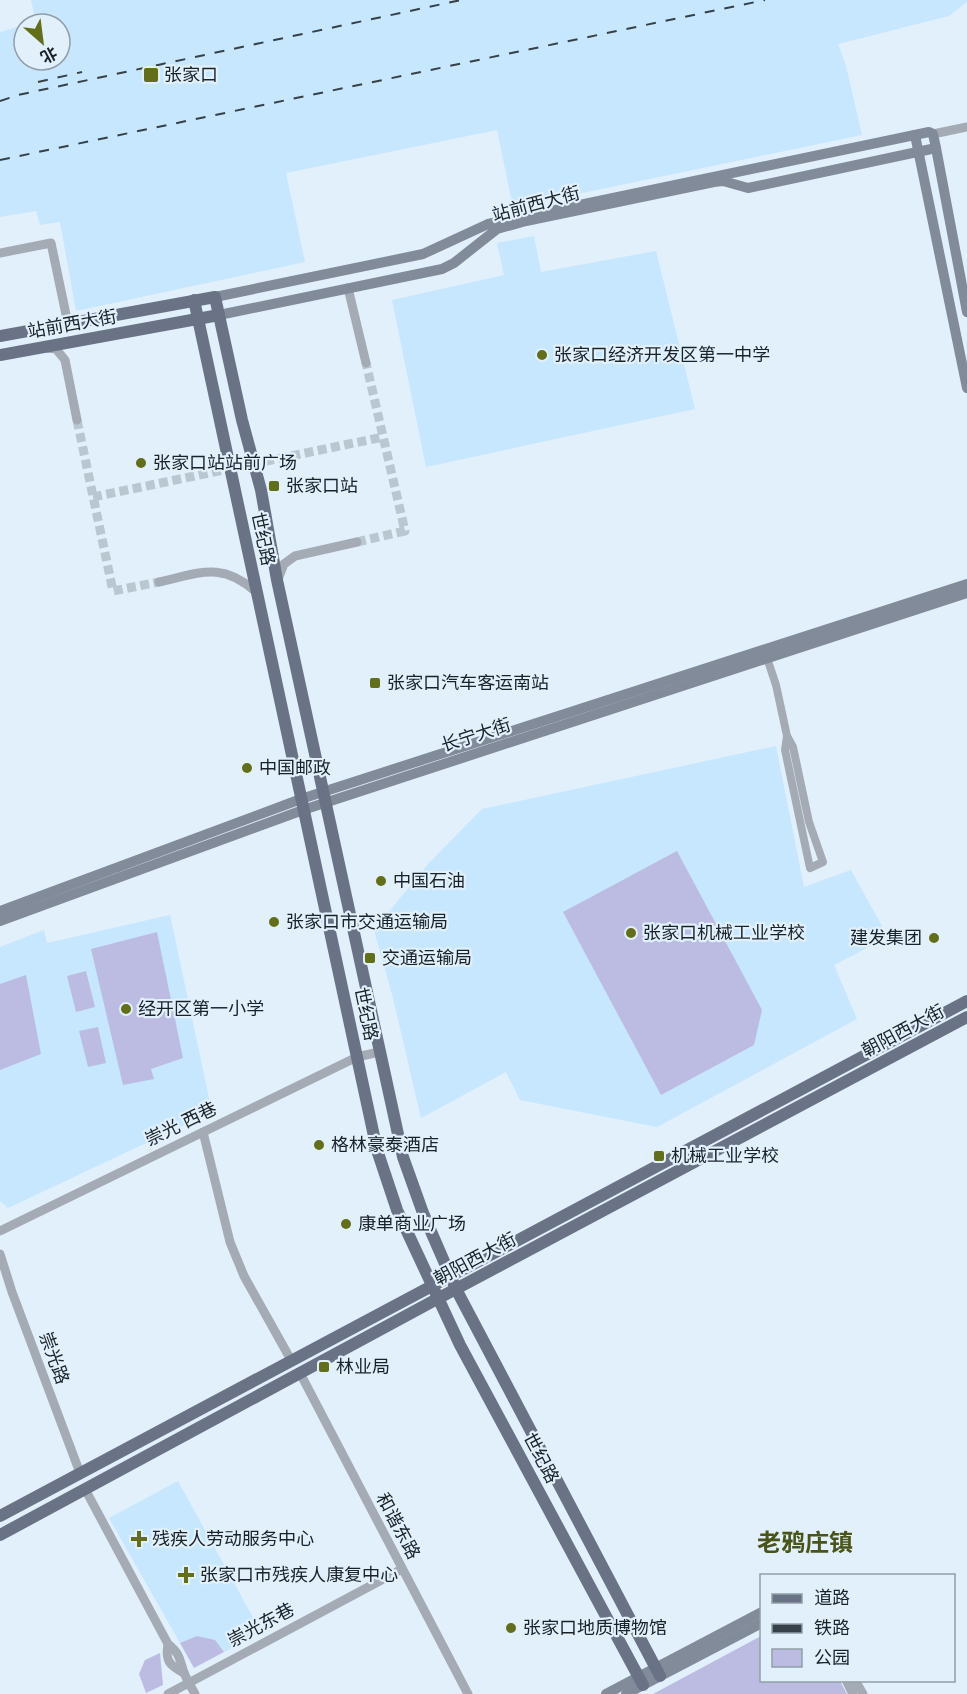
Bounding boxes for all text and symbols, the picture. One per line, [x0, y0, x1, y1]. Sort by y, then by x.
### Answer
north arrow [12, 12, 72, 72]
text: 北 [37, 43, 61, 68]
place label: 张家口 [164, 63, 218, 86]
marker: 张家口 [142, 66, 160, 84]
street label: 站前西大街 [489, 181, 582, 226]
street label: 站前西大街 [26, 304, 118, 343]
place label: 张家口经济开发区第一中学 [554, 343, 770, 366]
marker: 张家口经济开发区第一中学 [535, 348, 549, 362]
place label: 张家口站站前广场 [153, 451, 297, 474]
marker: 张家口站站前广场 [134, 456, 148, 470]
place label: 张家口站 [286, 474, 358, 497]
marker: 张家口站 [267, 479, 281, 493]
street label: 世纪路 [247, 510, 280, 568]
place label: 张家口汽车客运南站 [387, 671, 549, 694]
marker: 张家口汽车客运南站 [368, 676, 382, 690]
street label: 长宁大街 [438, 712, 514, 757]
place label: 中国邮政 [259, 756, 331, 779]
marker: 中国邮政 [240, 761, 254, 775]
place label: 中国石油 [393, 869, 465, 892]
marker: 中国石油 [374, 874, 388, 888]
place label: 张家口市交通运输局 [286, 910, 448, 933]
marker: 张家口市交通运输局 [267, 915, 281, 929]
place label: 张家口机械工业学校 [643, 921, 805, 944]
marker: 张家口机械工业学校 [624, 926, 638, 940]
place label: 建发集团 [850, 926, 922, 949]
marker: 建发集团 [927, 931, 941, 945]
place label: 交通运输局 [382, 946, 472, 969]
marker: 交通运输局 [363, 951, 377, 965]
street label: 世纪路 [350, 985, 383, 1043]
place label: 经开区第一小学 [138, 997, 264, 1020]
street label: 朝阳西大街 [858, 999, 948, 1062]
marker: 经开区第一小学 [119, 1002, 133, 1016]
street label: 崇光 西巷 [141, 1096, 220, 1151]
place label: 格林豪泰酒店 [331, 1133, 439, 1156]
marker: 格林豪泰酒店 [312, 1138, 326, 1152]
place label: 机械工业学校 [671, 1144, 779, 1167]
marker: 机械工业学校 [652, 1149, 666, 1163]
place label: 康单商业广场 [358, 1212, 466, 1235]
marker: 康单商业广场 [339, 1217, 353, 1231]
street label: 朝阳西大街 [430, 1227, 520, 1290]
street label: 崇光路 [34, 1329, 75, 1387]
place label: 林业局 [336, 1355, 390, 1378]
marker: 林业局 [317, 1360, 331, 1374]
street label: 世纪路 [519, 1429, 564, 1487]
street label: 和谐东路 [371, 1489, 425, 1563]
place label: 残疾人劳动服务中心 [152, 1527, 314, 1550]
district label: 老鸦庄镇 [757, 1527, 853, 1557]
marker: 残疾人劳动服务中心 [130, 1530, 148, 1548]
place label: 张家口市残疾人康复中心 [200, 1563, 398, 1586]
marker: 张家口市残疾人康复中心 [177, 1566, 195, 1584]
legend [760, 1574, 955, 1682]
text: 道路 [814, 1586, 850, 1609]
street label: 崇光东巷 [224, 1598, 298, 1652]
place label: 张家口地质博物馆 [523, 1616, 667, 1639]
text: 铁路 [814, 1616, 850, 1639]
marker: 张家口地质博物馆 [504, 1621, 518, 1635]
text: 公园 [814, 1646, 850, 1669]

